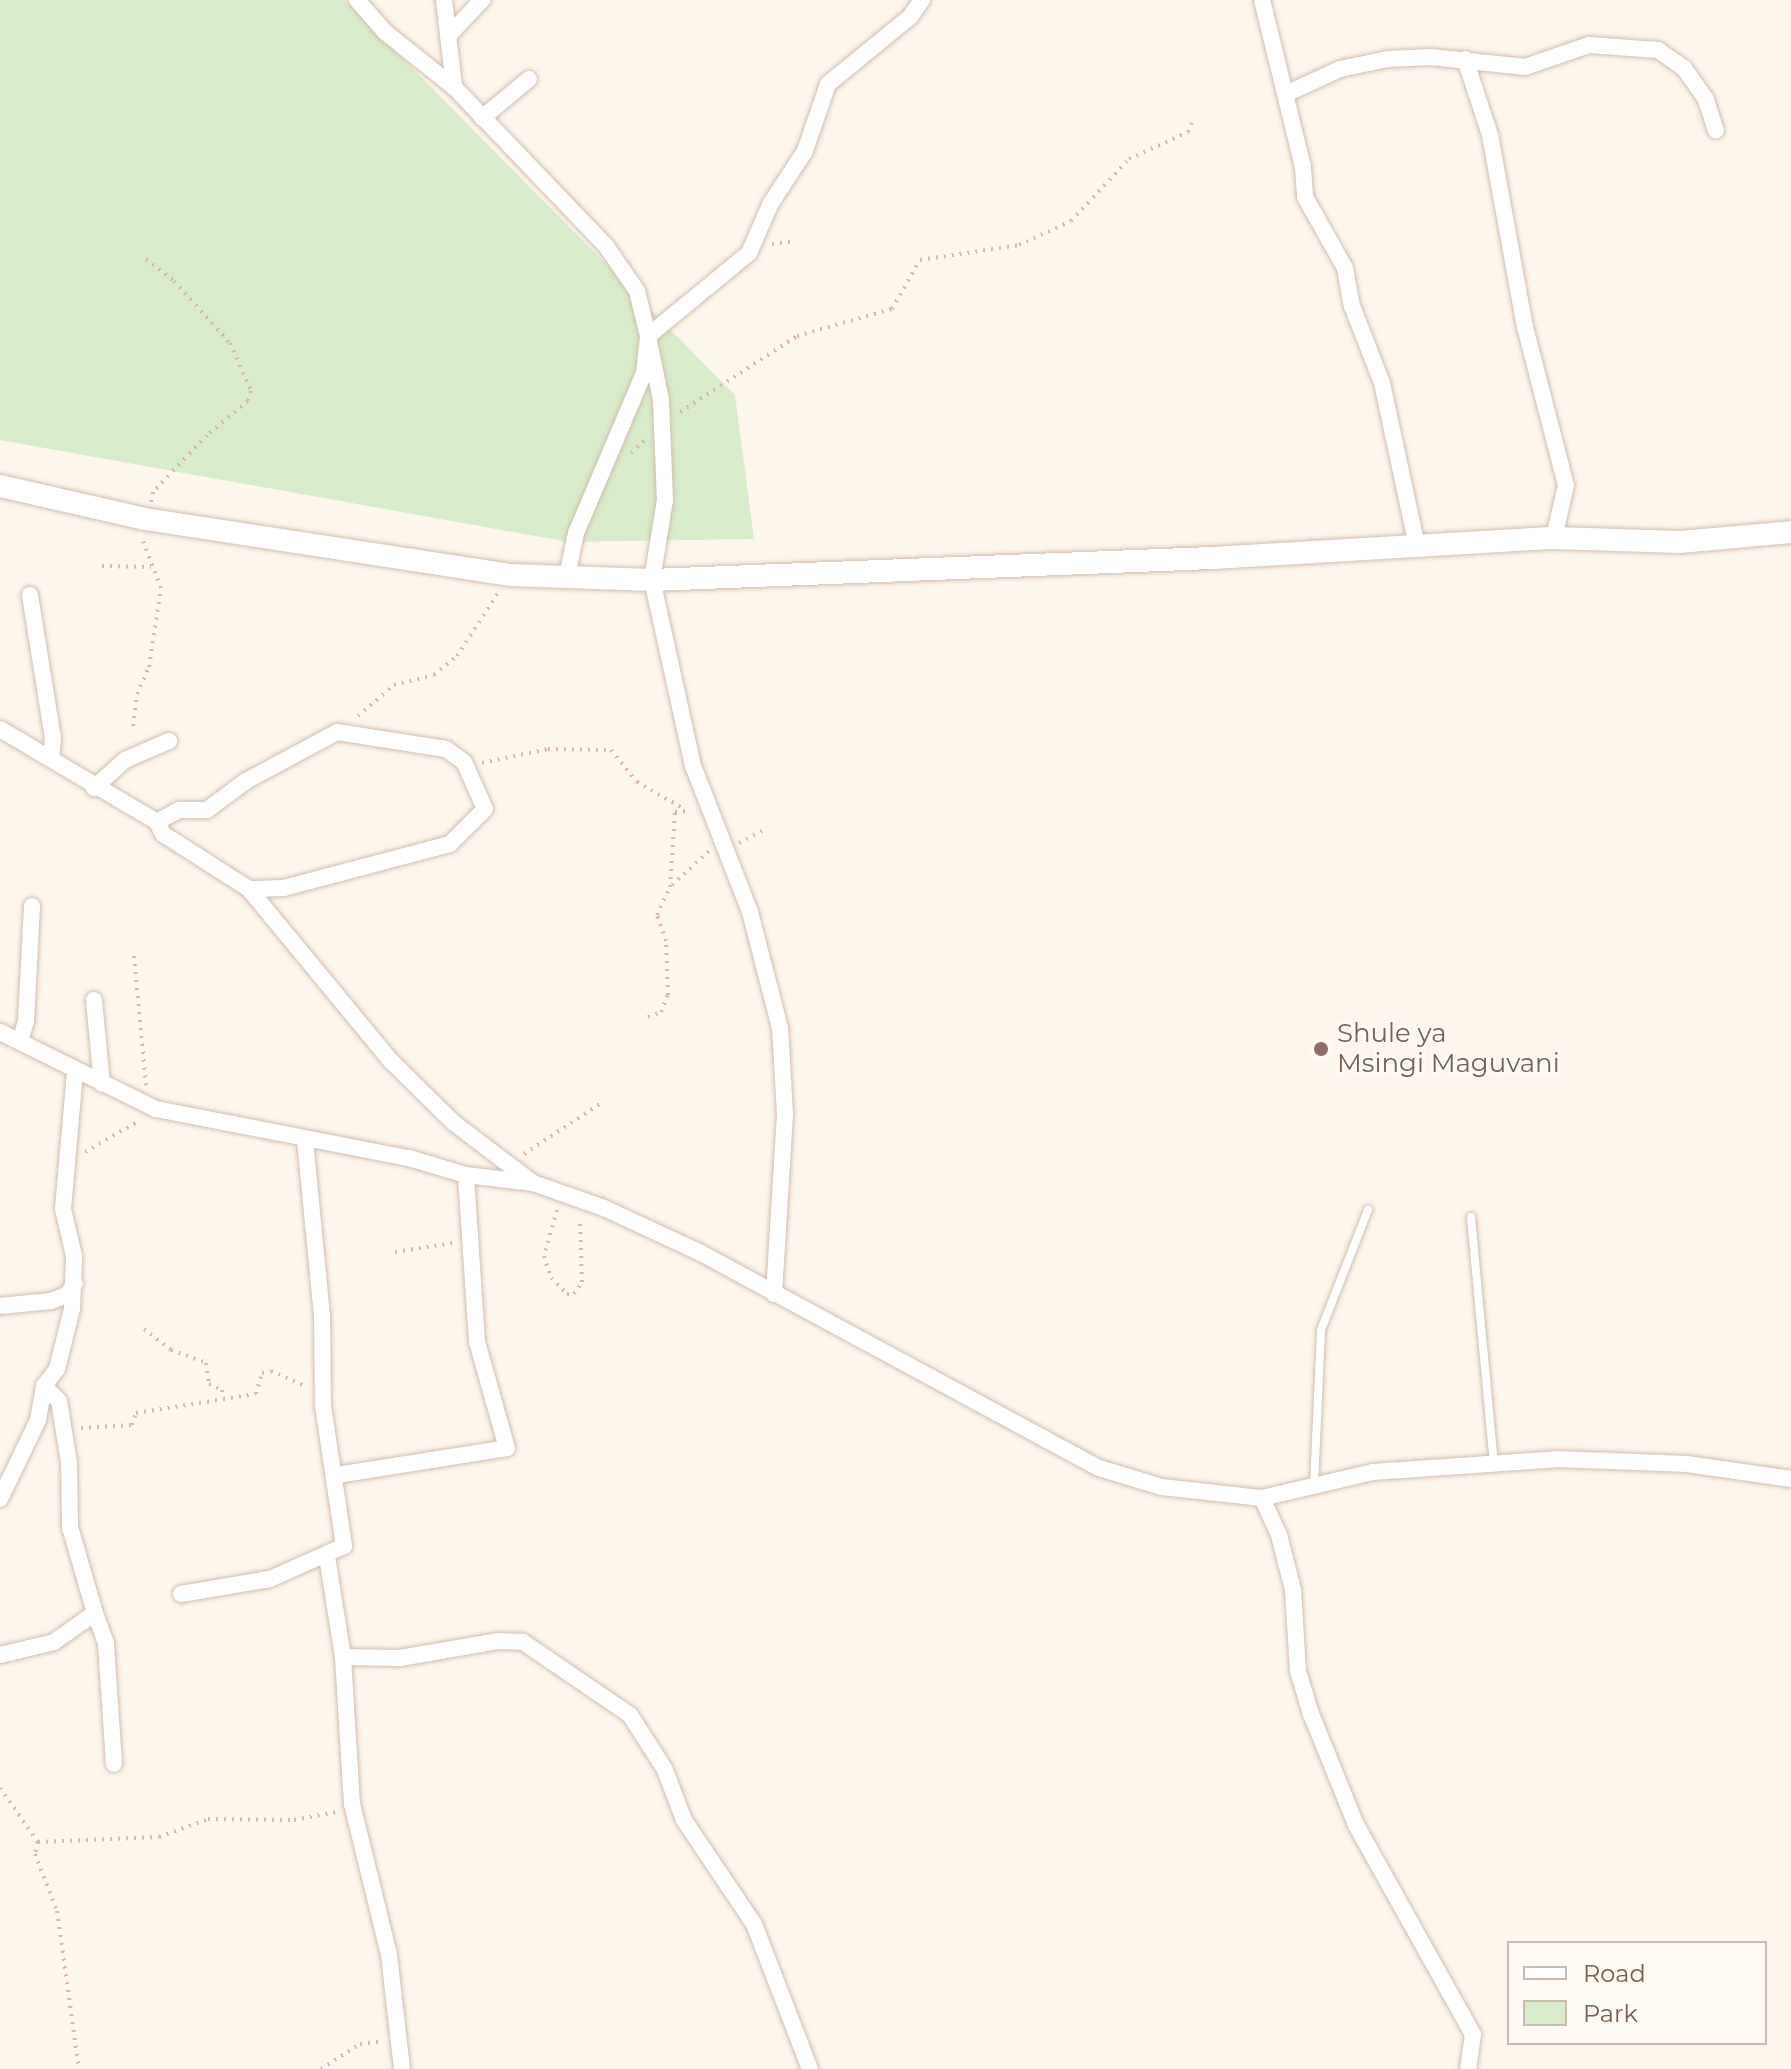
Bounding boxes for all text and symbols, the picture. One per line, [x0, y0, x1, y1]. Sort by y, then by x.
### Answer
place label: Shule ya Msingi Maguvani [1337, 1018, 1560, 1080]
marker: Shule ya Msingi Maguvani [1312, 1040, 1330, 1058]
legend [1507, 1941, 1767, 2045]
text: Road [1583, 1959, 1646, 1988]
text: Park [1583, 1999, 1638, 2028]

